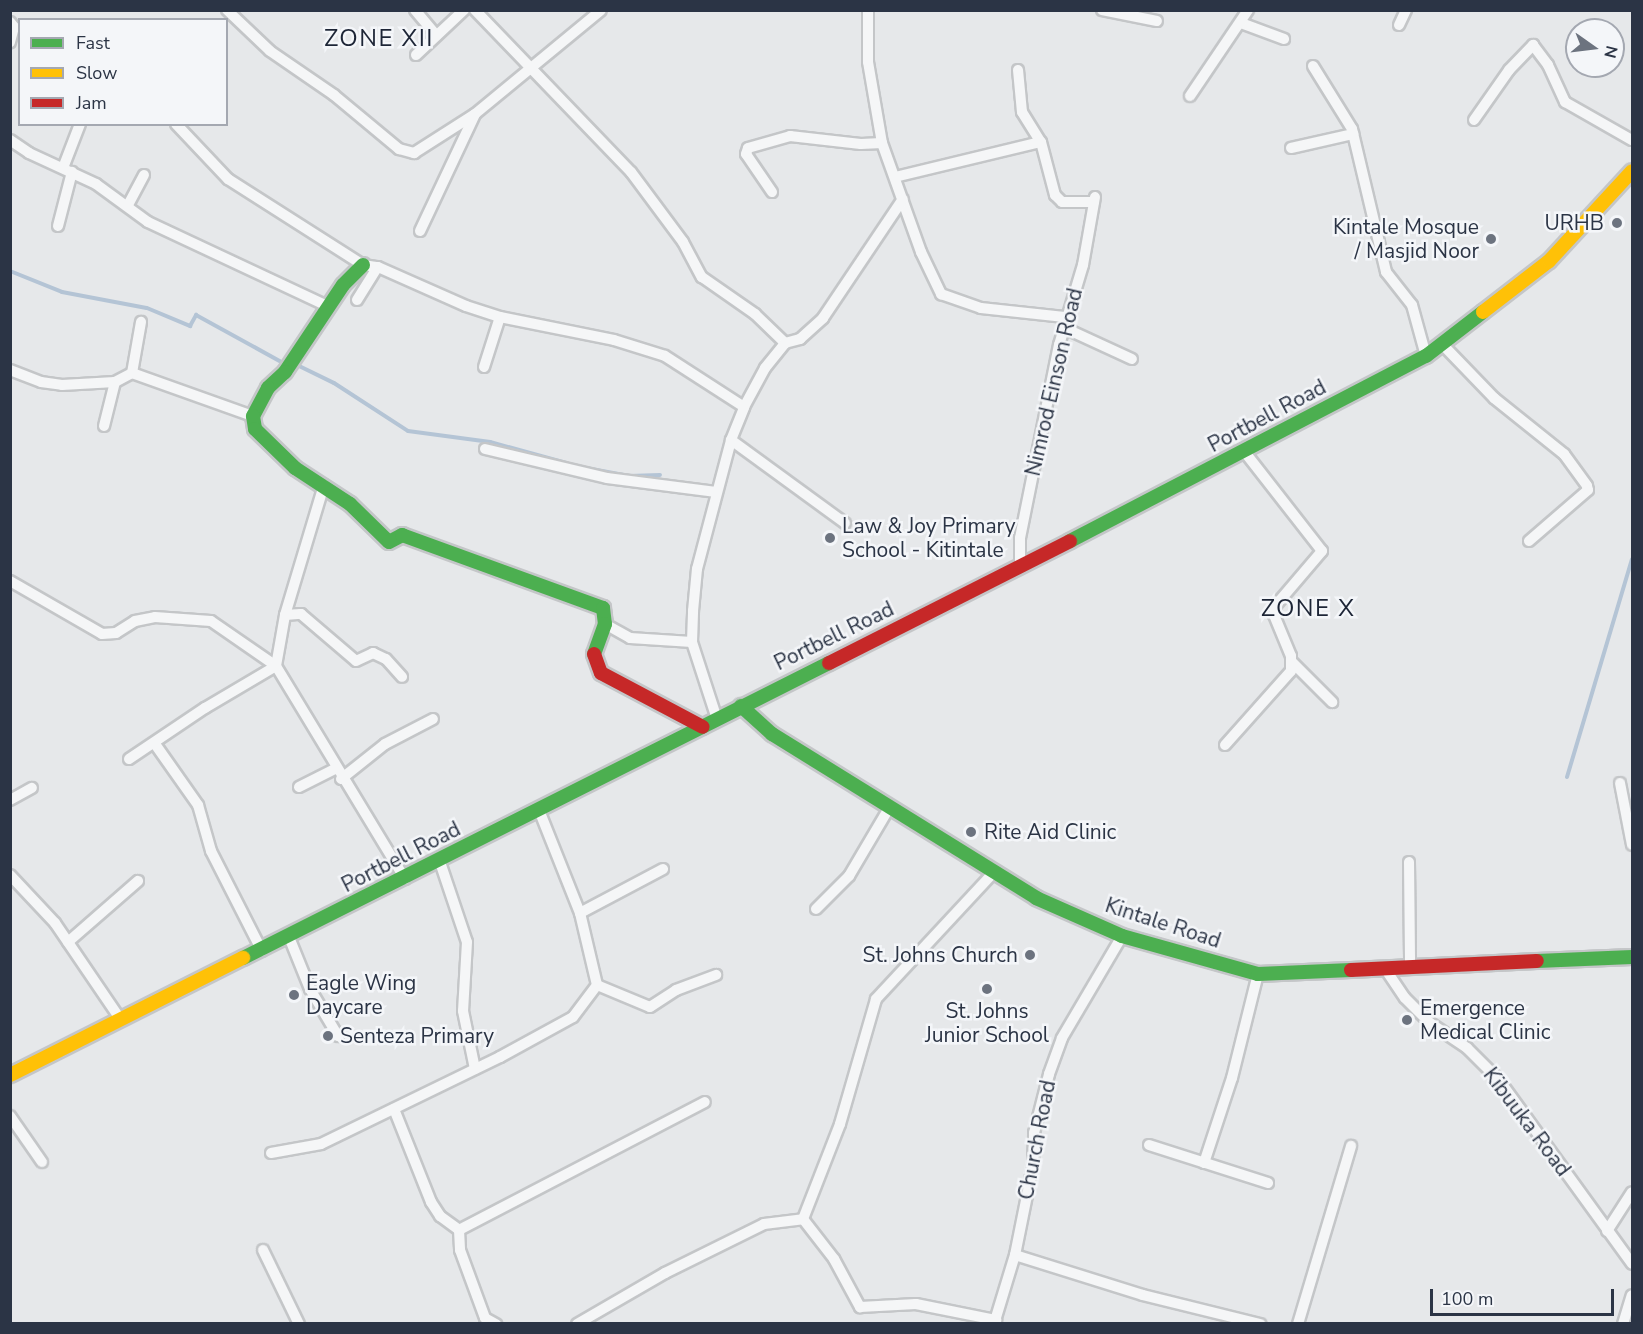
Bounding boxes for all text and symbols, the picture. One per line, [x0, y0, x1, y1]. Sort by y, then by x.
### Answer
legend [18, 18, 228, 126]
north arrow [1565, 18, 1625, 78]
district label: ZONE XII [324, 25, 434, 53]
text: Fast [76, 31, 110, 55]
text: N [1598, 43, 1623, 60]
text: Slow [76, 61, 117, 85]
text: Jam [76, 91, 107, 115]
place label: URHB [1544, 210, 1604, 236]
place label: Kintale Mosque / Masjid Noor [1333, 214, 1479, 264]
marker: URHB [1608, 214, 1626, 232]
marker: Kintale Mosque / Masjid Noor [1484, 232, 1498, 246]
street label: Nimrod Einson Road [1020, 286, 1088, 478]
street label: Portbell Road [1204, 374, 1330, 458]
place label: Law & Joy Primary School - Kitintale [842, 513, 1015, 563]
marker: Law & Joy Primary School - Kitintale [823, 531, 837, 545]
district label: ZONE X [1261, 595, 1355, 623]
street label: Portbell Road [770, 596, 898, 676]
street label: Portbell Road [337, 816, 465, 898]
place label: Rite Aid Clinic [984, 819, 1116, 845]
marker: Rite Aid Clinic [962, 823, 980, 841]
street label: Kintale Road [1102, 892, 1224, 954]
place label: St. Johns Church [863, 942, 1018, 968]
marker: St. Johns Church [1023, 948, 1037, 962]
place label: Eagle Wing Daycare [306, 970, 416, 1020]
marker: St. Johns Junior School [980, 982, 994, 996]
marker: Eagle Wing Daycare [287, 988, 301, 1002]
place label: Emergence Medical Clinic [1420, 995, 1550, 1045]
place label: St. Johns Junior School [925, 998, 1049, 1048]
marker: Emergence Medical Clinic [1398, 1011, 1416, 1029]
place label: Senteza Primary [340, 1023, 494, 1049]
marker: Senteza Primary [321, 1029, 335, 1043]
street label: Kibuuka Road [1478, 1063, 1576, 1181]
street label: Church Road [1013, 1078, 1061, 1202]
scale bar [1433, 1277, 1618, 1315]
text: 100 m [1441, 1287, 1493, 1311]

